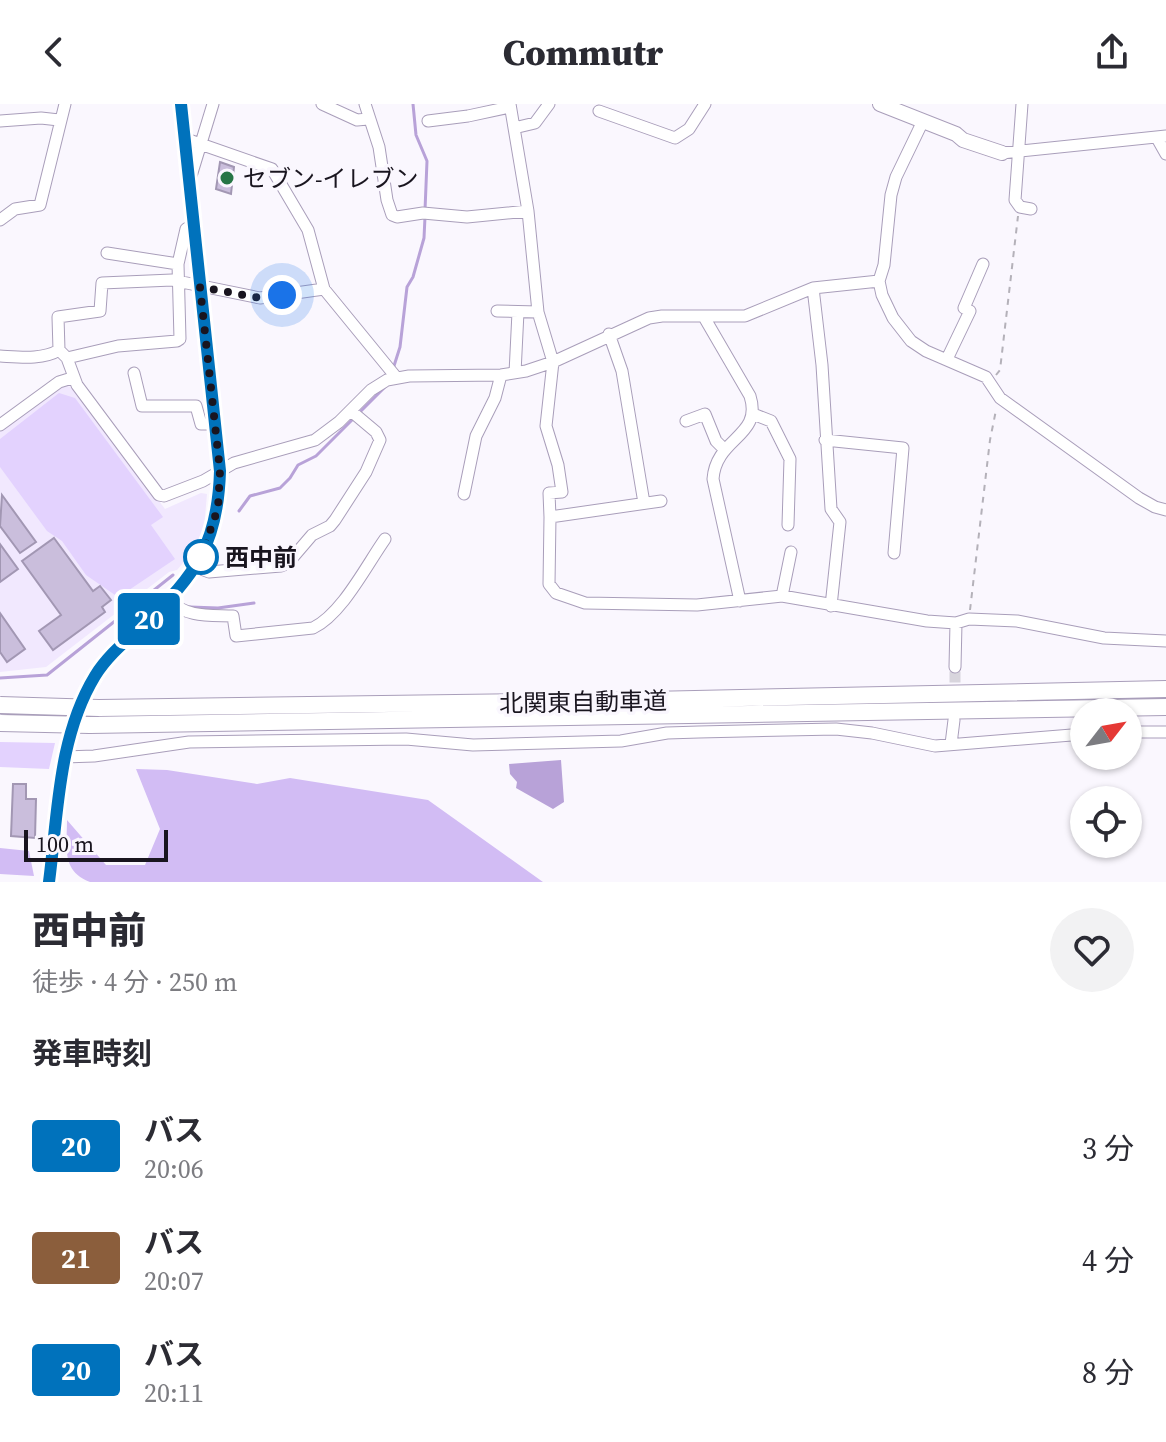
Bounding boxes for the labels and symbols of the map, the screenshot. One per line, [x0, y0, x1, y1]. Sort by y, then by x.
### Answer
place label: セブン-イレブン [243, 162, 419, 195]
marker: セブン-イレブン [218, 169, 236, 187]
your location [262, 275, 302, 315]
marker: 西中前 [184, 540, 218, 574]
place label: 西中前 [225, 541, 297, 574]
line badge: 20 [113, 593, 185, 645]
street label: 北関東自動車道 [499, 684, 667, 720]
north arrow [1070, 698, 1142, 770]
scale bar [24, 826, 168, 862]

